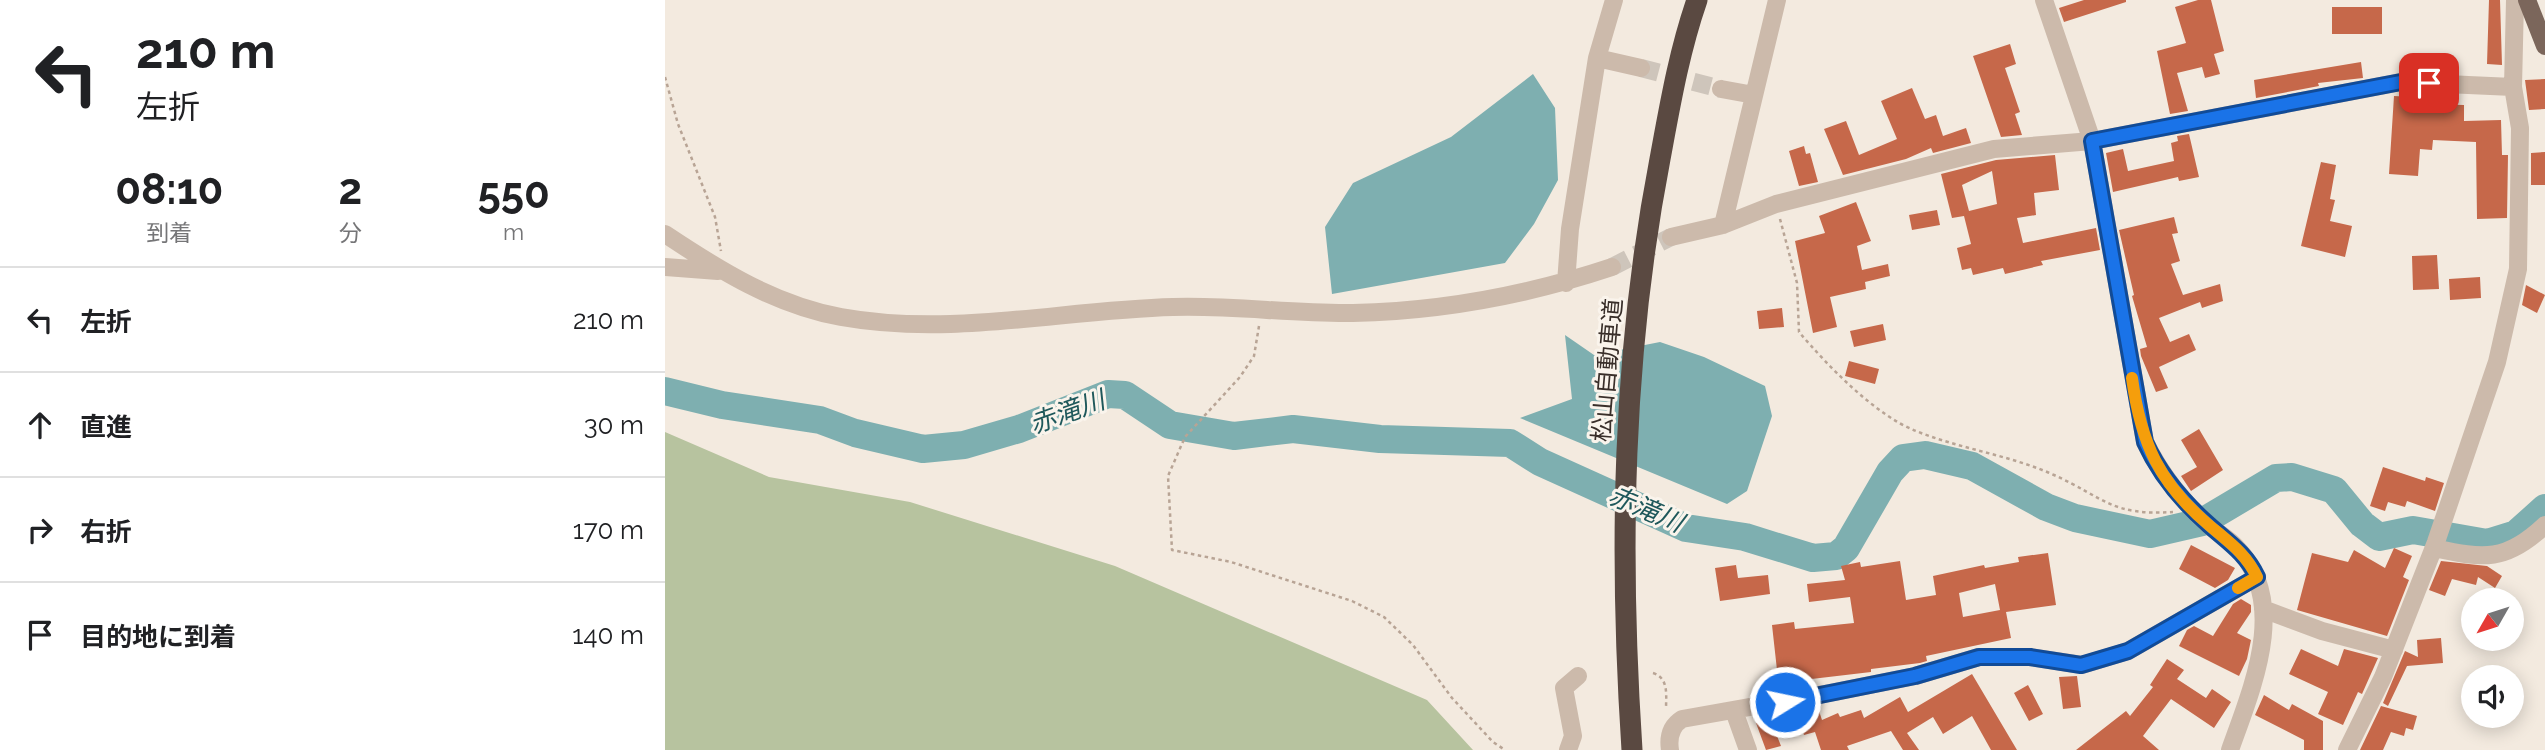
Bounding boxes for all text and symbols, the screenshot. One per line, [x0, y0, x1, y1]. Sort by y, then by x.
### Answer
text: 210 m [136, 22, 275, 79]
icon: left [21, 28, 112, 119]
pin [2399, 53, 2459, 113]
icon: arrive [2410, 64, 2448, 102]
text: 左折 [136, 88, 200, 125]
text: 08:10 [115, 165, 223, 214]
text: 2 [339, 165, 362, 214]
text: 550 [477, 169, 550, 218]
text: m [503, 218, 524, 245]
text: 到着 [146, 219, 192, 246]
text: 分 [339, 219, 362, 246]
street label: 松山自動車道 [1586, 297, 1628, 443]
icon: left [21, 301, 59, 339]
text: 210 m [573, 305, 644, 335]
text: 左折 [80, 307, 132, 337]
water label: 赤滝川 [1025, 384, 1112, 439]
icon: ahead [21, 406, 59, 444]
text: 30 m [584, 410, 644, 440]
text: 直進 [80, 412, 132, 442]
water label: 赤滝川 [1604, 480, 1691, 539]
icon: right [21, 511, 59, 549]
text: 170 m [573, 515, 644, 545]
text: 右折 [80, 517, 132, 547]
north arrow [2461, 588, 2523, 651]
map controls [2461, 588, 2524, 728]
icon: arrive [21, 616, 59, 654]
text: 140 m [572, 620, 644, 650]
text: 目的地に到着 [80, 622, 236, 652]
position arrow [1748, 665, 1822, 739]
button: sound [2461, 665, 2524, 728]

